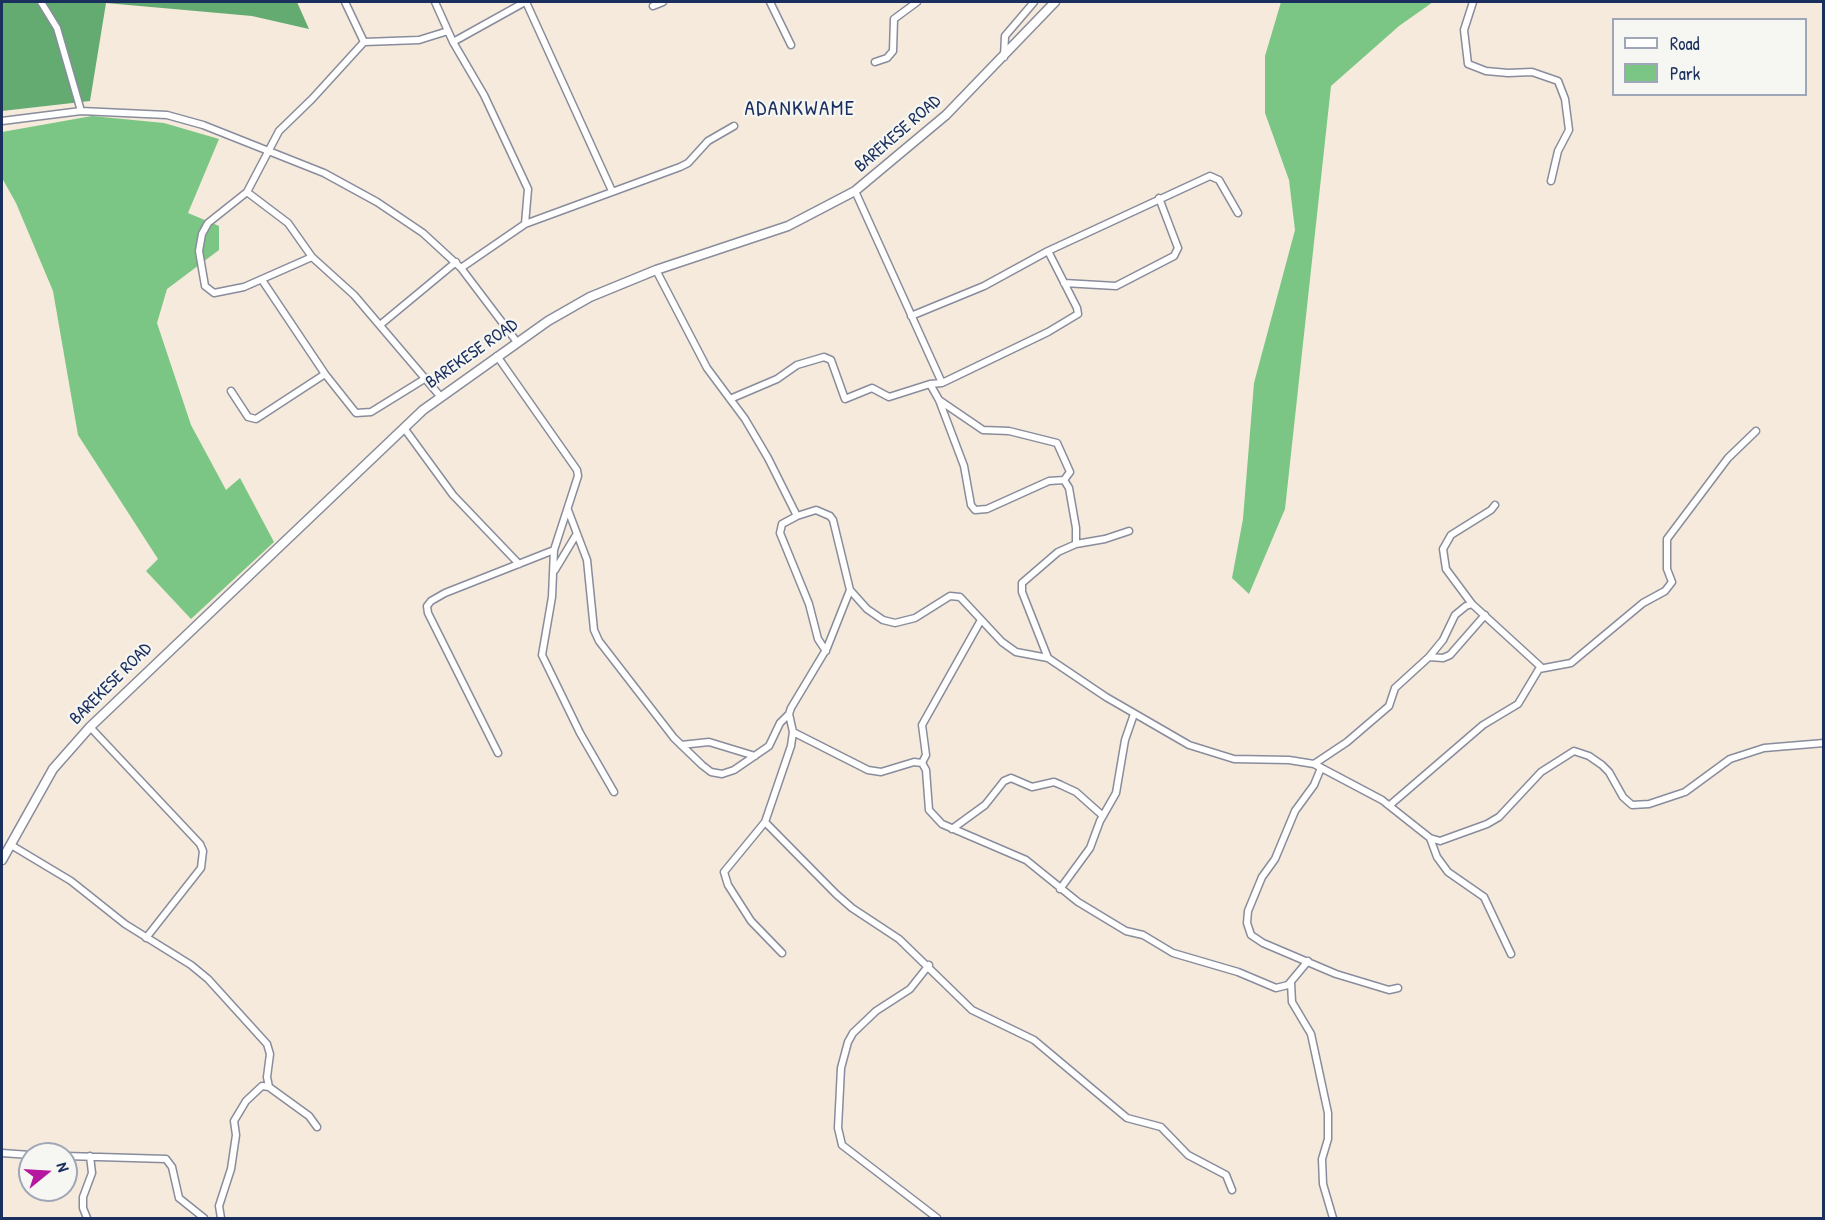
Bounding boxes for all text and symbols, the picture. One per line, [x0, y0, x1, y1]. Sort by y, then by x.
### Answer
legend [1612, 18, 1807, 96]
text: Road [1670, 31, 1700, 56]
text: Park [1670, 61, 1700, 86]
street label: BAREKESE ROAD [850, 91, 946, 177]
district label: ADANKWAME [744, 96, 856, 122]
street label: BAREKESE ROAD [422, 314, 522, 394]
street label: BAREKESE ROAD [65, 638, 157, 730]
north arrow [18, 1142, 78, 1202]
text: N [51, 1160, 75, 1174]

